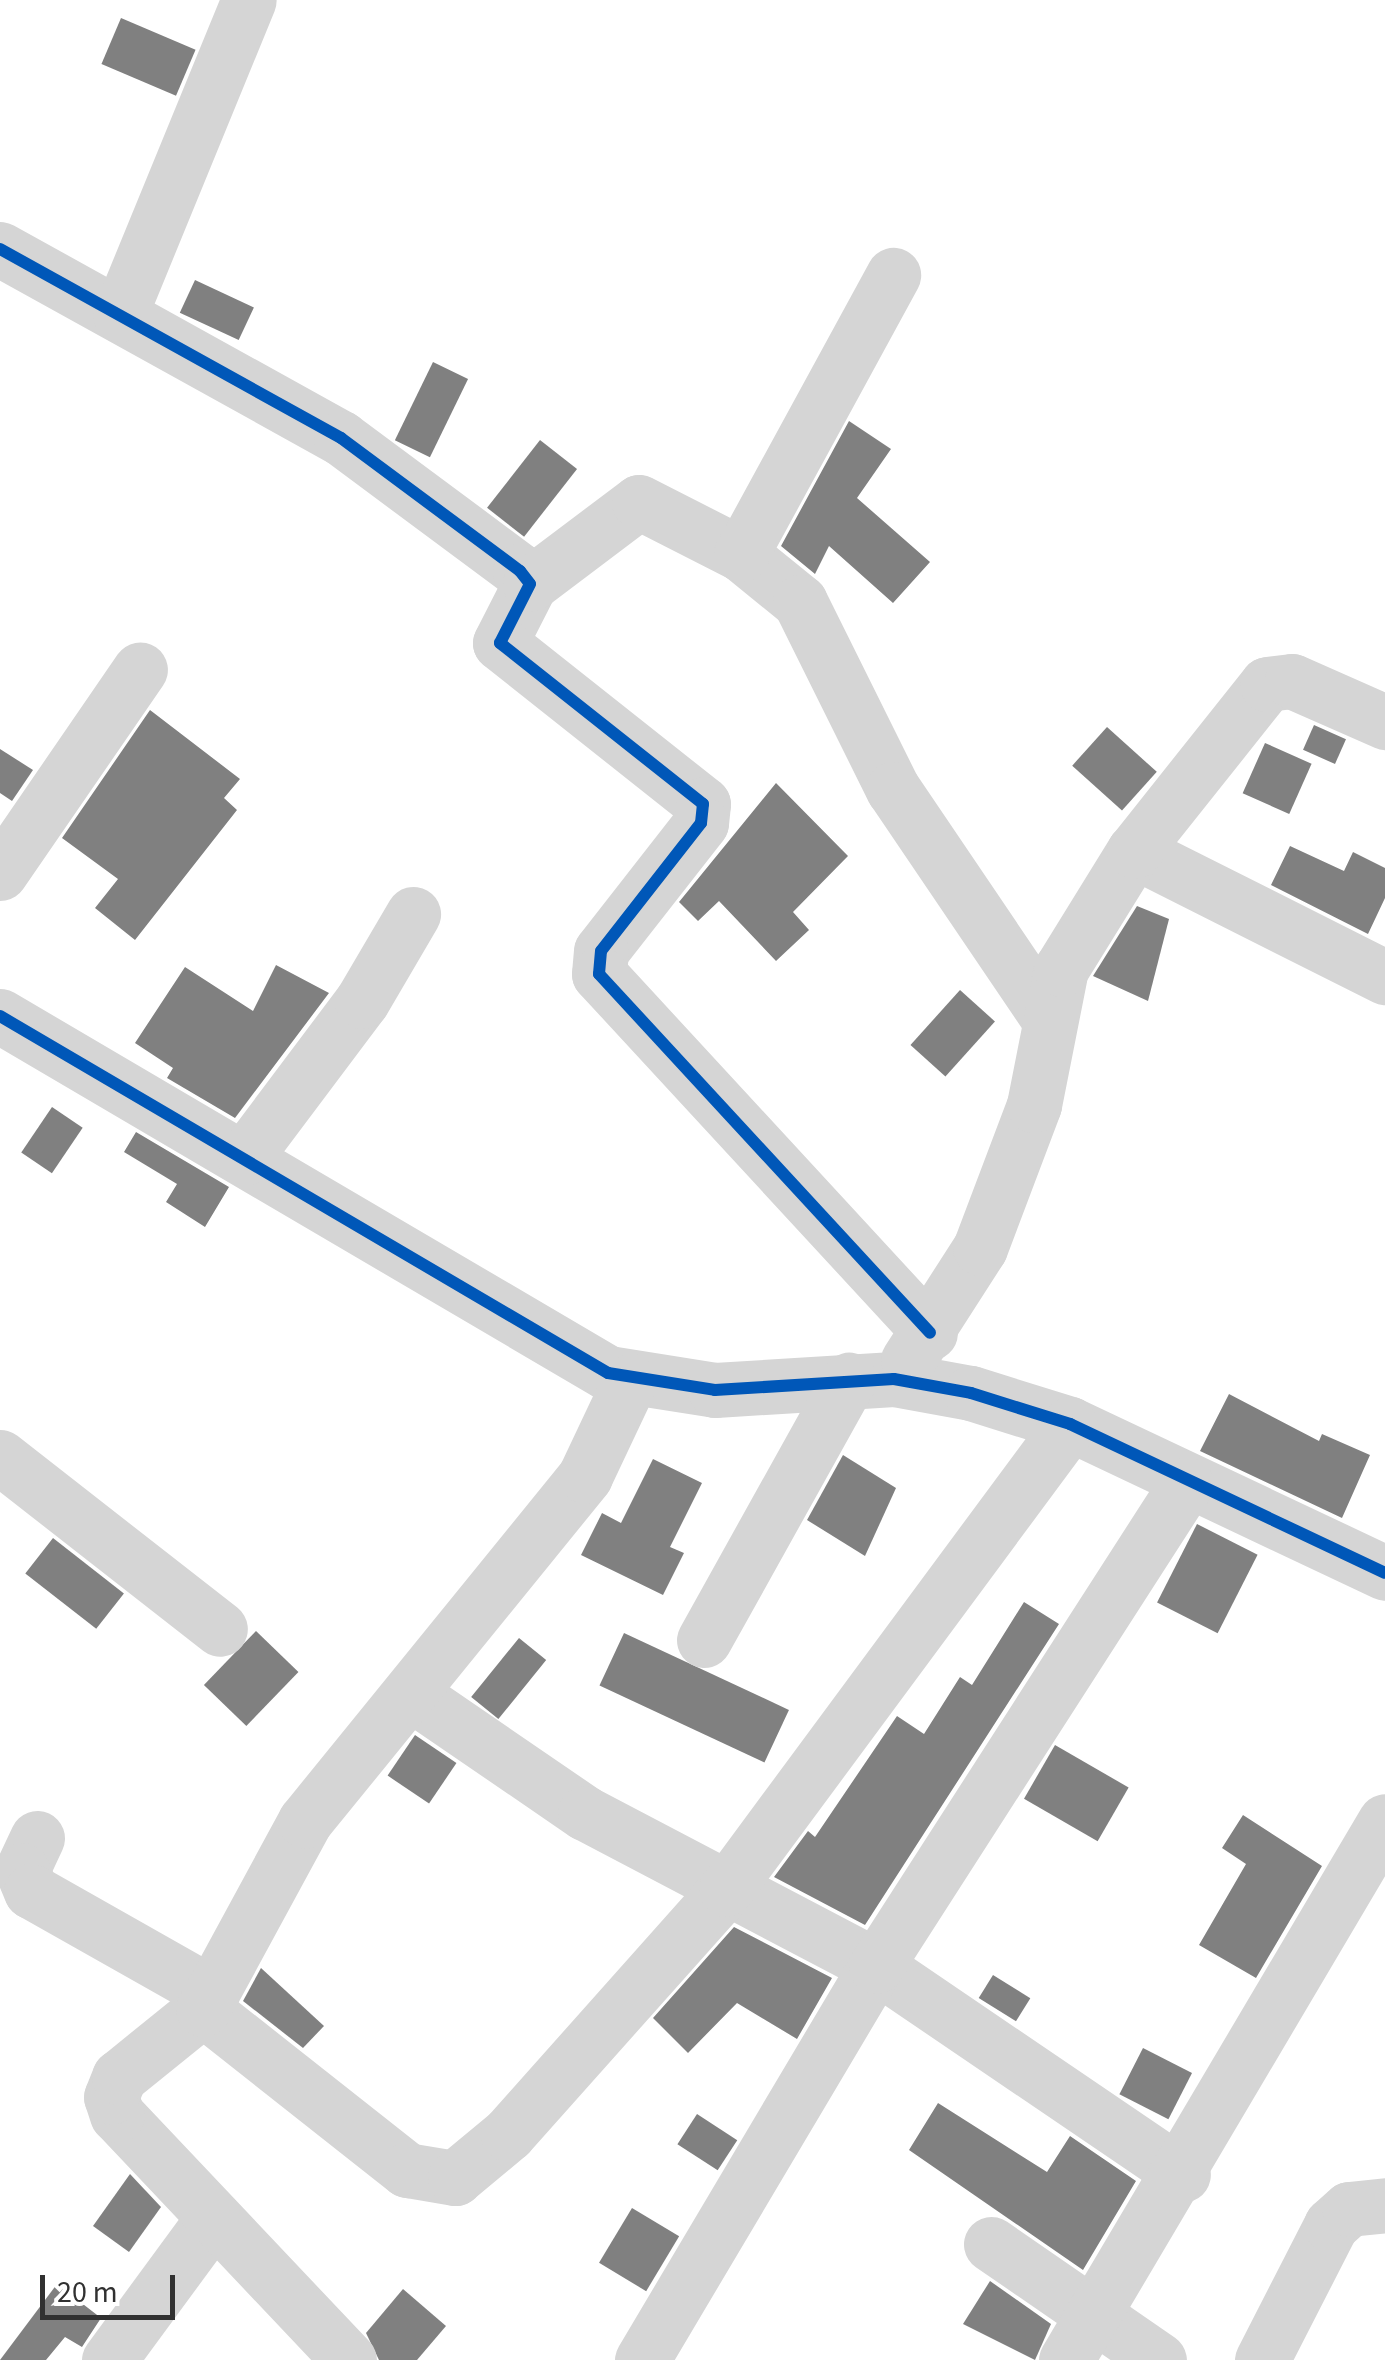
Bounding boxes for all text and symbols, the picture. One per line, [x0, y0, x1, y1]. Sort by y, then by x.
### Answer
scale bar [45, 2255, 180, 2317]
text: 20 m [57, 2271, 118, 2314]

